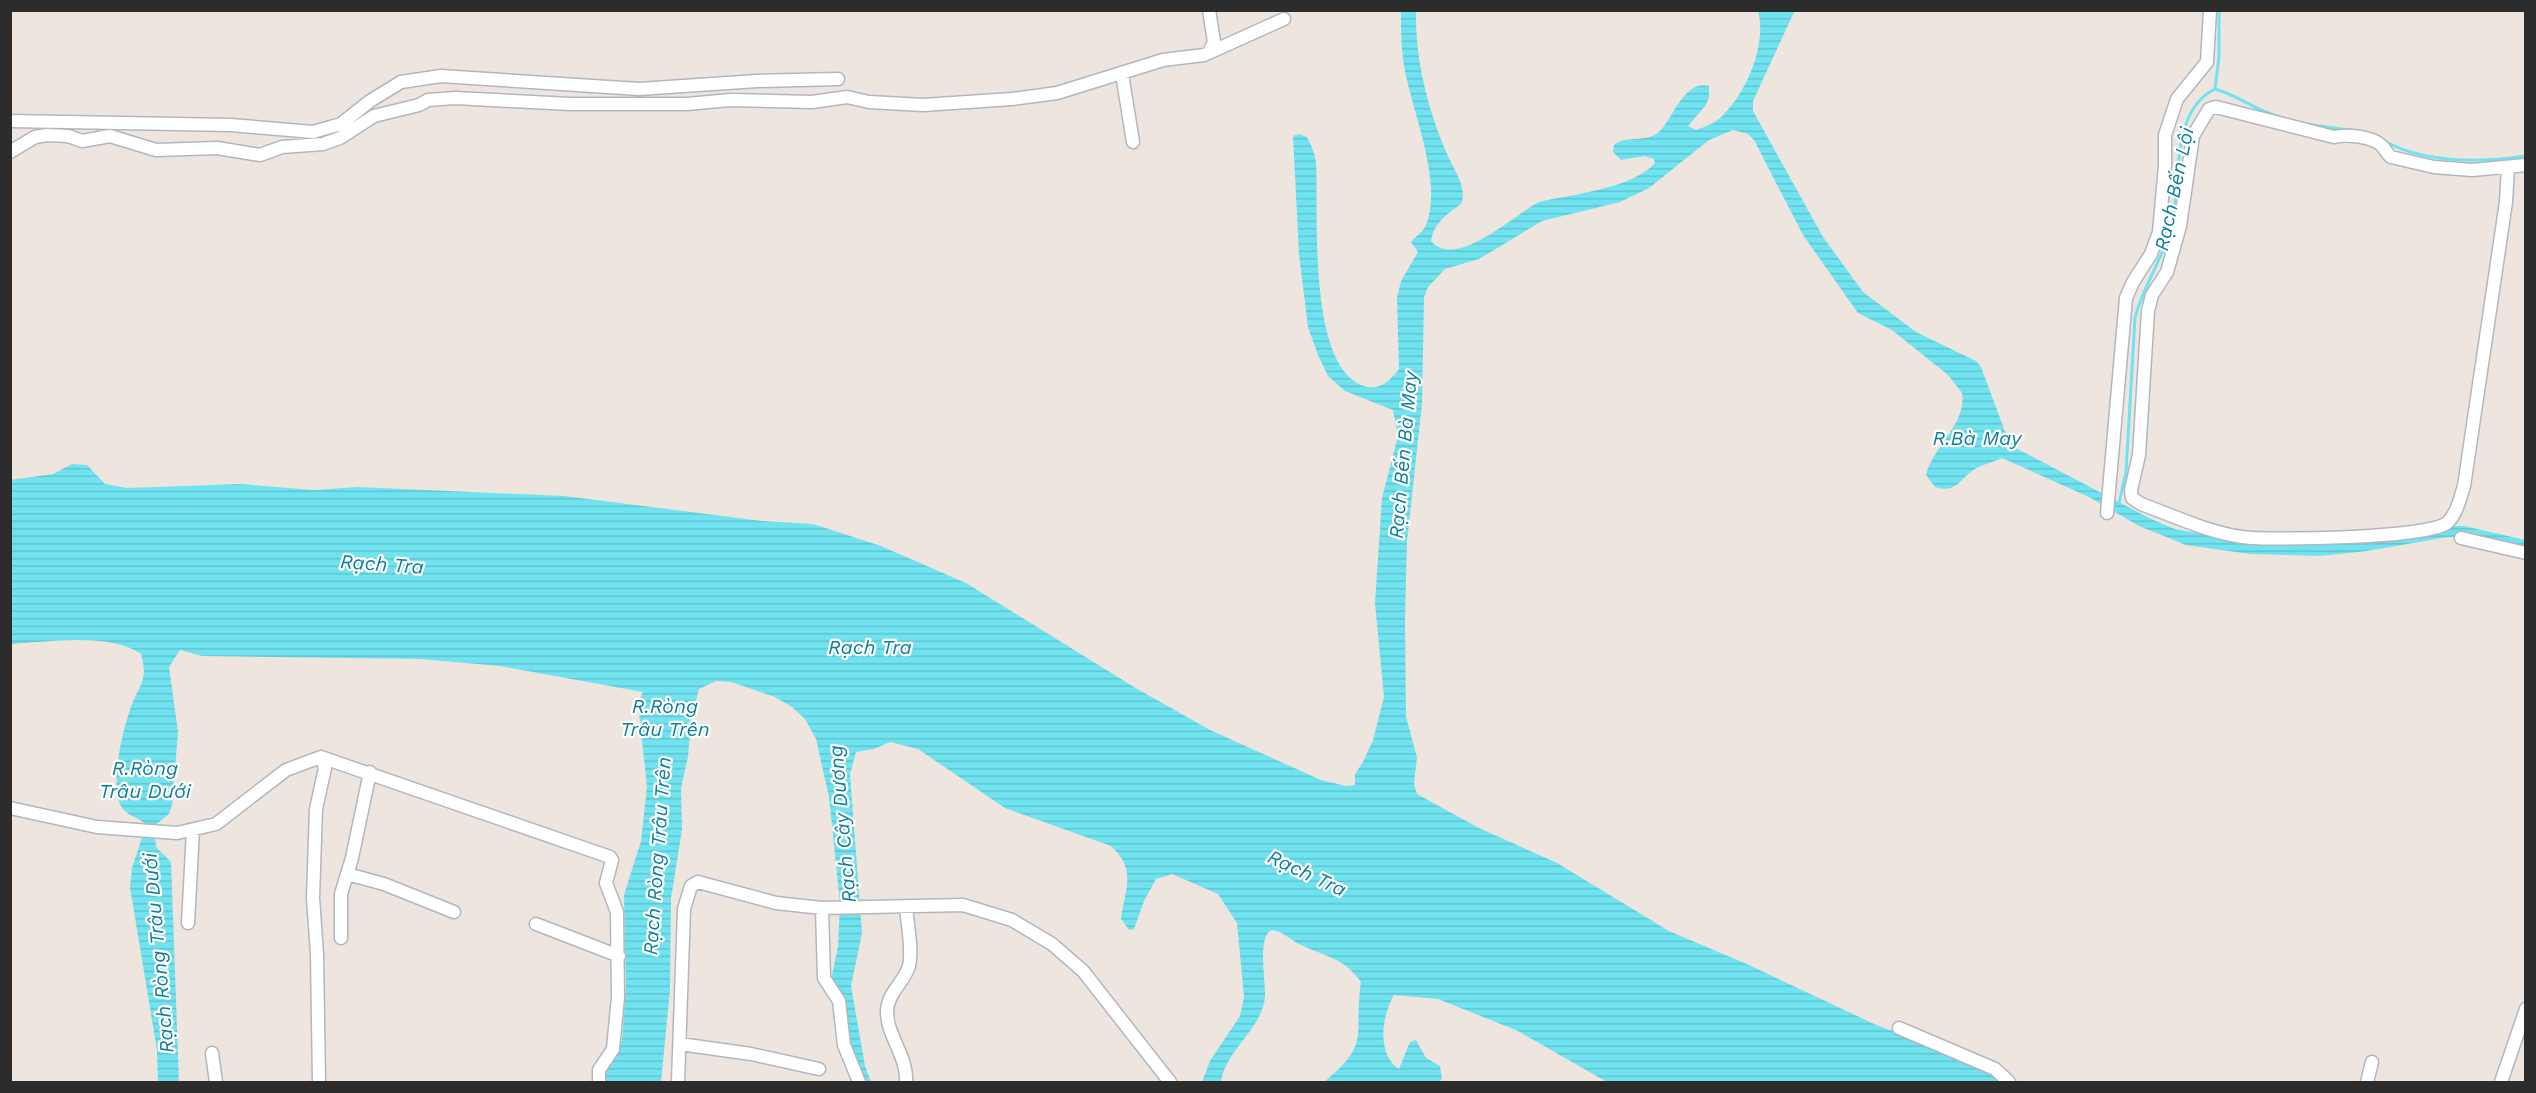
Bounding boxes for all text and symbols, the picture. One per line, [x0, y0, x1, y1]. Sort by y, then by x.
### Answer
water label: Rạch Bến Lội [2149, 124, 2199, 253]
water label: Rạch Bến Bà May [1384, 368, 1422, 540]
water label: R.Bà May [1933, 426, 2023, 450]
water label: Rạch Tra [339, 549, 425, 579]
water label: Rạch Tra [828, 635, 912, 659]
water label: R.Ròng Trâu Trên [620, 694, 710, 741]
water label: Rạch Cây Dương [823, 744, 861, 904]
water label: R.Ròng Trâu Dưới [99, 756, 192, 803]
water label: Rạch Ròng Trâu Trên [638, 756, 676, 956]
water label: Rạch Tra [1264, 844, 1350, 902]
water label: Rạch Ròng Trâu Dưới [137, 851, 179, 1054]

